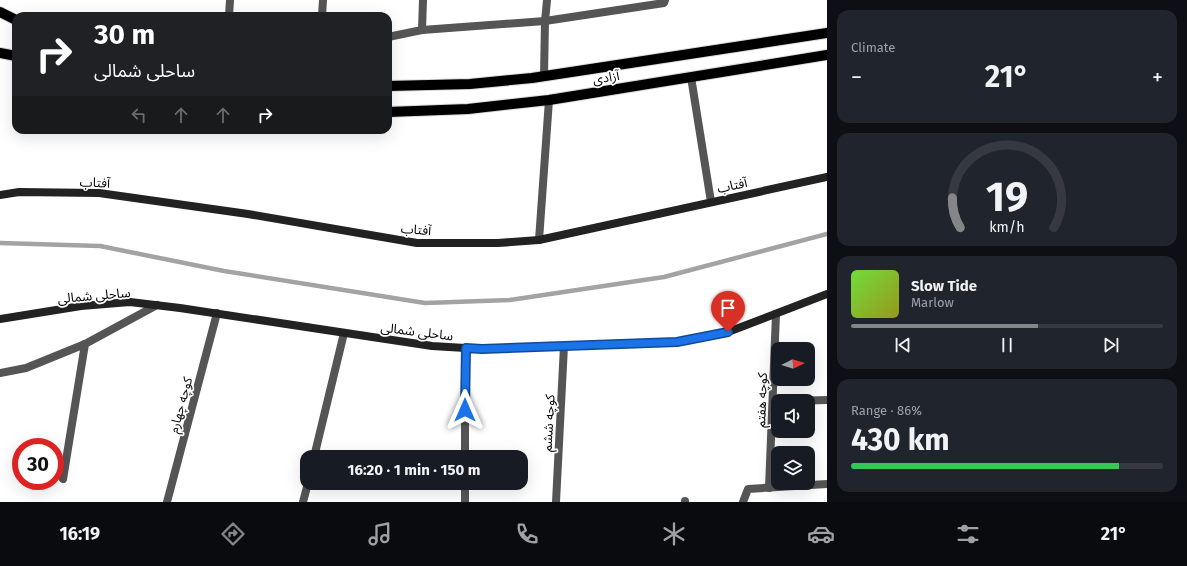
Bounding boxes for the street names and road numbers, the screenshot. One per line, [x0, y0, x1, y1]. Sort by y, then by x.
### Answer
street label: آزادی [592, 68, 622, 88]
street label: آفتاب [79, 174, 112, 191]
street label: آفتاب [716, 175, 750, 196]
street label: آفتاب [400, 221, 433, 239]
street label: ساحلی شمالی [57, 285, 131, 307]
street label: ساحلی شمالی [380, 320, 454, 344]
street label: کوچه هفتم [753, 372, 773, 428]
street label: کوچه چهارم [166, 375, 197, 435]
street label: کوچه ششم [540, 393, 561, 452]

